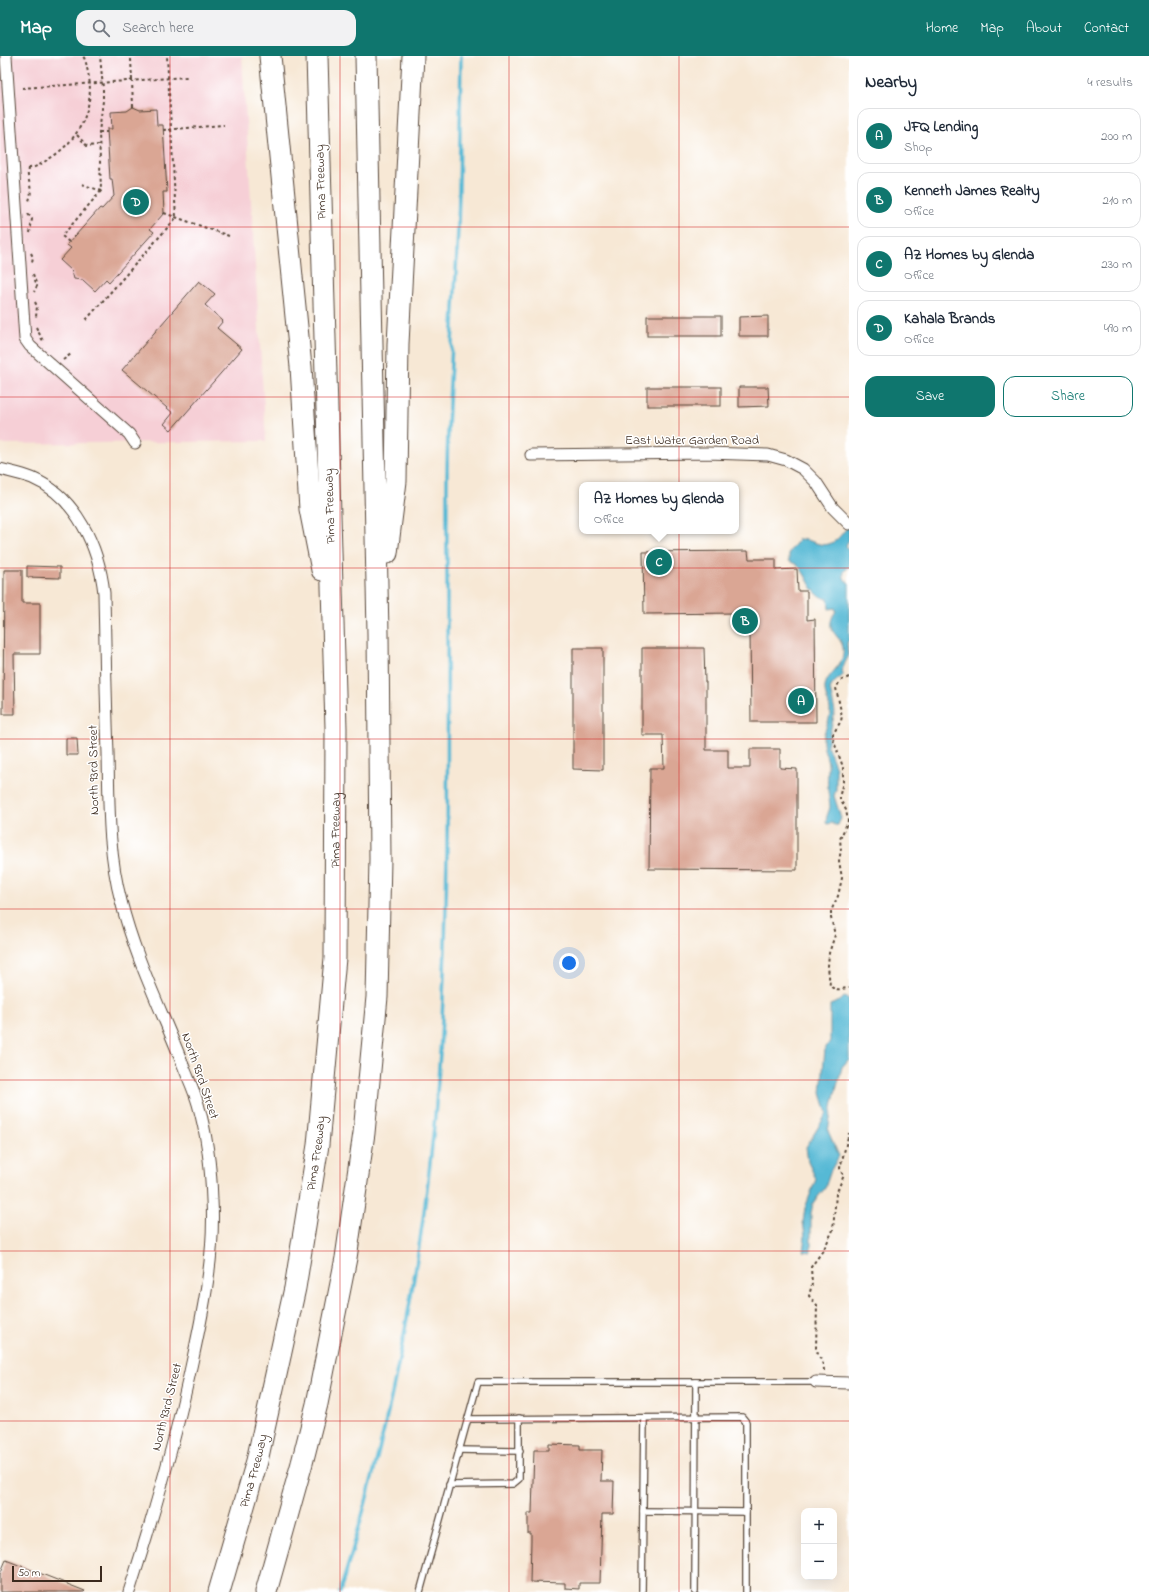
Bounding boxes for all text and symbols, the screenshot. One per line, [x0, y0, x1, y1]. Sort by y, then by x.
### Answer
search box [76, 10, 356, 46]
text: Map [20, 15, 52, 42]
icon: search [90, 17, 112, 39]
text: Search here [122, 17, 194, 39]
text: Home [926, 18, 958, 39]
text: Map [980, 18, 1004, 39]
text: About [1026, 18, 1062, 39]
text: Contact [1084, 18, 1129, 39]
text: Nearby [865, 70, 917, 95]
text: 4 results [1087, 73, 1133, 92]
text: JFQ Lending [904, 116, 978, 138]
text: A [875, 127, 883, 146]
text: 200 m [1101, 127, 1132, 146]
text: Shop [904, 138, 932, 157]
street label: Pima Freeway [310, 144, 333, 220]
text: Kenneth James Realty [904, 180, 1040, 202]
pin: D [123, 187, 149, 217]
text: B [875, 191, 883, 210]
text: 210 m [1102, 191, 1132, 210]
text: Office [904, 202, 934, 221]
text: AZ Homes by Glenda [904, 244, 1034, 266]
text: C [875, 255, 883, 274]
text: 230 m [1101, 255, 1132, 274]
text: Office [904, 266, 934, 285]
text: Kahala Brands [904, 308, 995, 330]
text: D [874, 319, 884, 338]
text: 490 m [1104, 319, 1132, 338]
text: Office [904, 330, 934, 349]
button: Save [865, 376, 995, 417]
button: Share [1003, 376, 1133, 417]
street label: East Water Garden Road [625, 431, 760, 450]
street label: Pima Freeway [319, 468, 342, 544]
popup [579, 482, 739, 534]
text: AZ Homes by Glenda [594, 488, 724, 510]
text: Office [594, 510, 624, 529]
pin: C [646, 547, 672, 577]
pin: B [732, 606, 758, 636]
pin: A [788, 686, 814, 716]
street label: North 93rd Street [84, 724, 104, 815]
street label: Pima Freeway [326, 792, 346, 868]
your location [559, 953, 579, 973]
street label: North 93rd Street [176, 1030, 224, 1122]
street label: Pima Freeway [301, 1115, 331, 1192]
street label: North 93rd Street [147, 1360, 187, 1453]
street label: Pima Freeway [234, 1432, 273, 1510]
map controls [801, 1508, 837, 1580]
button: + [801, 1508, 837, 1544]
button: − [801, 1544, 837, 1580]
scale bar [12, 1564, 102, 1583]
text: 50 m [18, 1565, 40, 1581]

